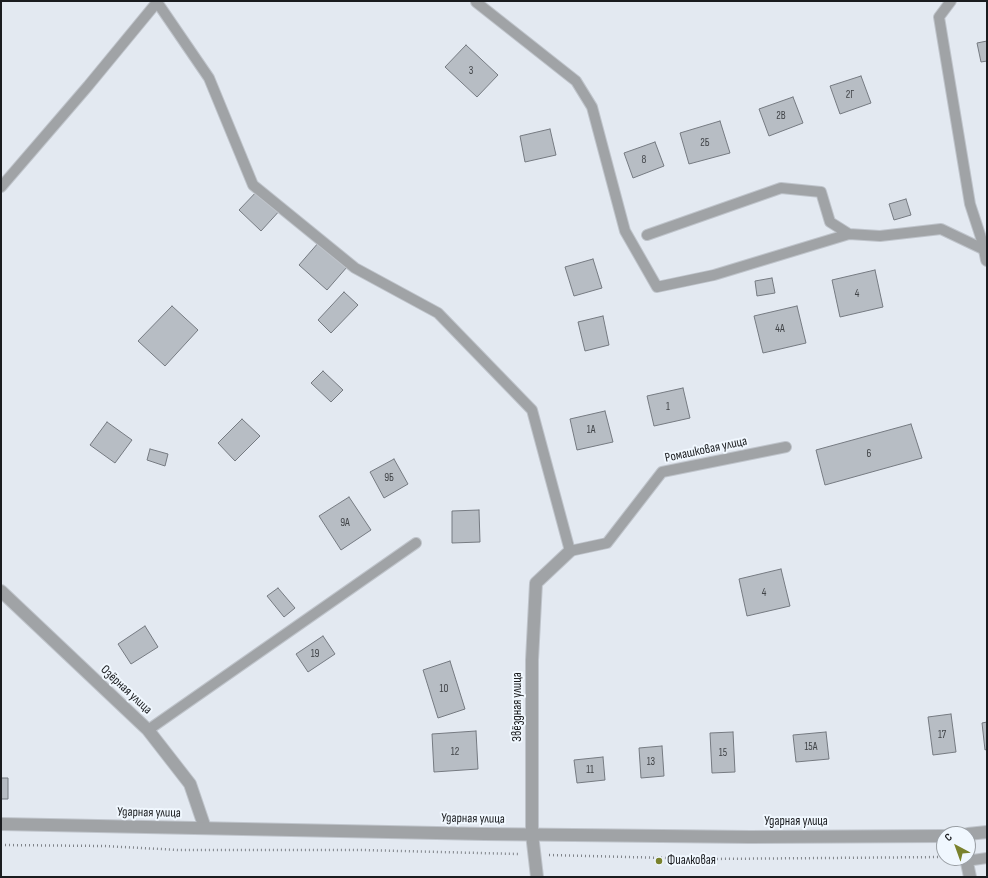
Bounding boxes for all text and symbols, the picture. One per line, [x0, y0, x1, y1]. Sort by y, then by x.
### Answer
house number: 3 [469, 64, 473, 78]
house number: 2Г [846, 88, 854, 102]
house number: 2В [776, 109, 786, 123]
house number: 2Б [700, 136, 710, 150]
house number: 8 [642, 153, 646, 167]
house number: 4 [855, 287, 859, 301]
house number: 4А [775, 322, 785, 336]
house number: 1 [666, 400, 670, 414]
house number: 1А [587, 423, 595, 437]
street label: Ромашковая улица [664, 434, 748, 466]
house number: 6 [867, 447, 871, 461]
house number: 9Б [384, 471, 394, 485]
house number: 9А [340, 516, 350, 530]
house number: 4 [762, 586, 766, 600]
house number: 19 [311, 647, 319, 661]
street label: Озёрная улица [97, 662, 155, 718]
street label: Звёздная улица [510, 672, 526, 742]
house number: 10 [440, 682, 448, 696]
house number: 17 [938, 728, 946, 742]
house number: 15А [805, 740, 817, 754]
house number: 12 [451, 745, 459, 759]
house number: 15 [719, 746, 727, 760]
house number: 13 [647, 755, 655, 769]
house number: 11 [586, 763, 594, 777]
street label: Ударная улица [117, 805, 181, 821]
street label: Ударная улица [441, 811, 505, 827]
street label: Ударная улица [764, 814, 828, 830]
north arrow [936, 826, 976, 866]
text: С [942, 831, 955, 844]
place label: Фиалковая [667, 853, 716, 869]
marker: Фиалковая [654, 856, 664, 866]

